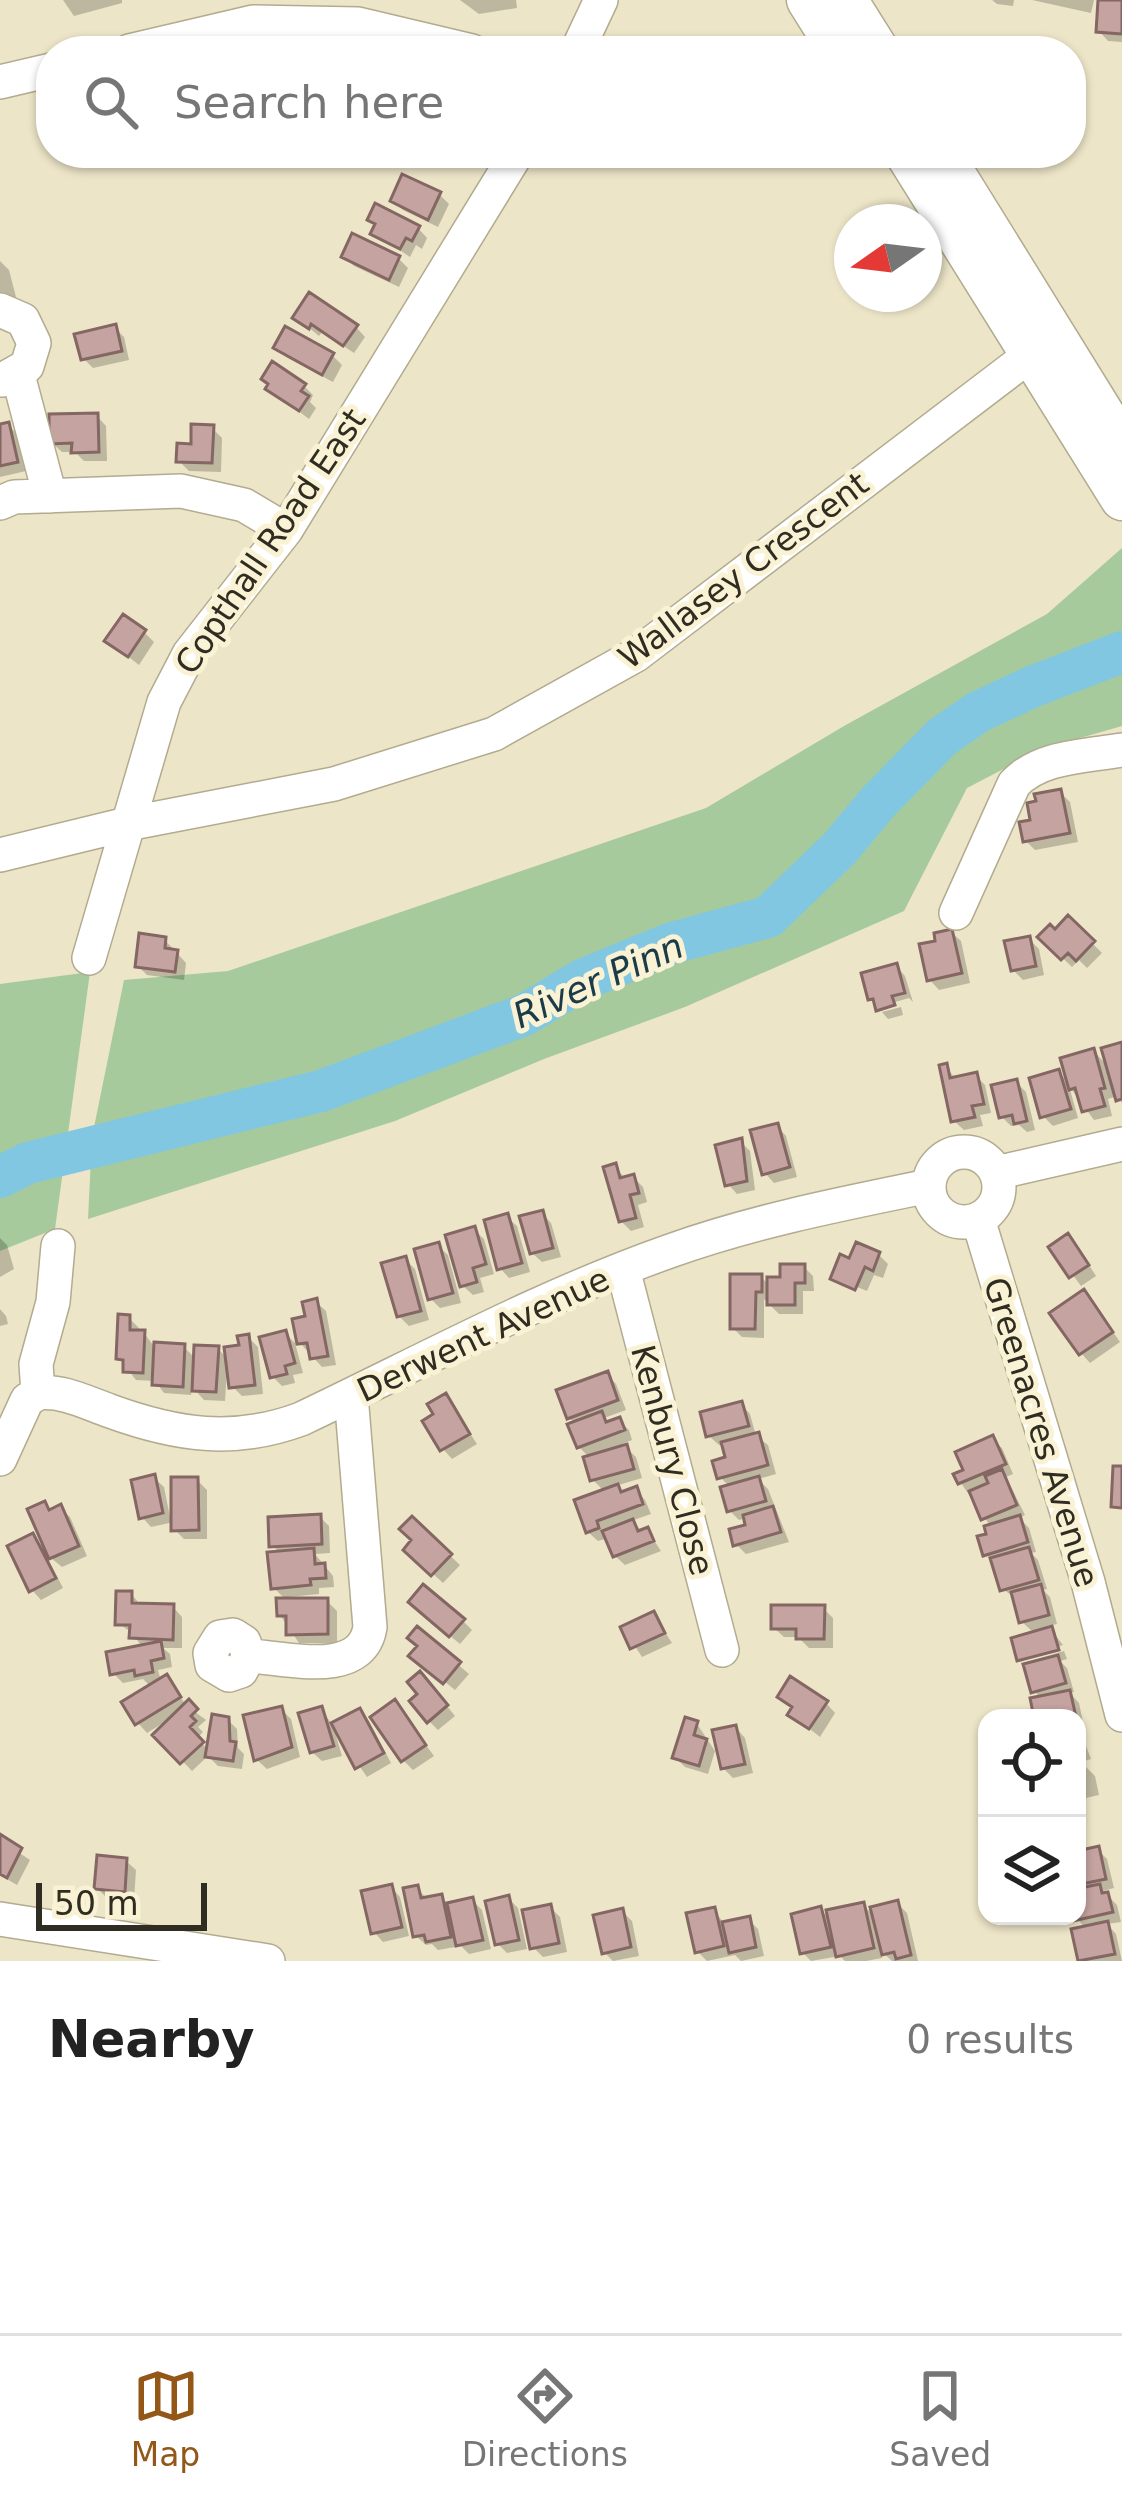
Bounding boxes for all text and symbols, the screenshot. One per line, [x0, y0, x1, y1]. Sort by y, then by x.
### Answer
search box [36, 36, 1086, 168]
icon: search [78, 69, 144, 135]
text: Search here [174, 76, 444, 129]
north arrow [834, 204, 942, 312]
street label: Copthall Road East [167, 401, 374, 681]
street label: Wallasey Crescent [611, 464, 876, 677]
water label: River Pinn [507, 925, 690, 1036]
street label: Derwent Avenue [351, 1259, 615, 1410]
street label: Greenacres Avenue [976, 1273, 1107, 1592]
street label: Kenbury Close [623, 1341, 722, 1579]
map controls [978, 1709, 1086, 1925]
button: locate [978, 1709, 1086, 1817]
button: layers [978, 1817, 1086, 1925]
scale bar [36, 1877, 207, 1930]
text: 50 m [54, 1884, 139, 1923]
text: Nearby [48, 2010, 255, 2069]
text: 0 results [906, 2017, 1074, 2062]
tab: Map [131, 2363, 200, 2474]
tab: Directions [462, 2363, 628, 2474]
tab: Saved [889, 2363, 991, 2474]

